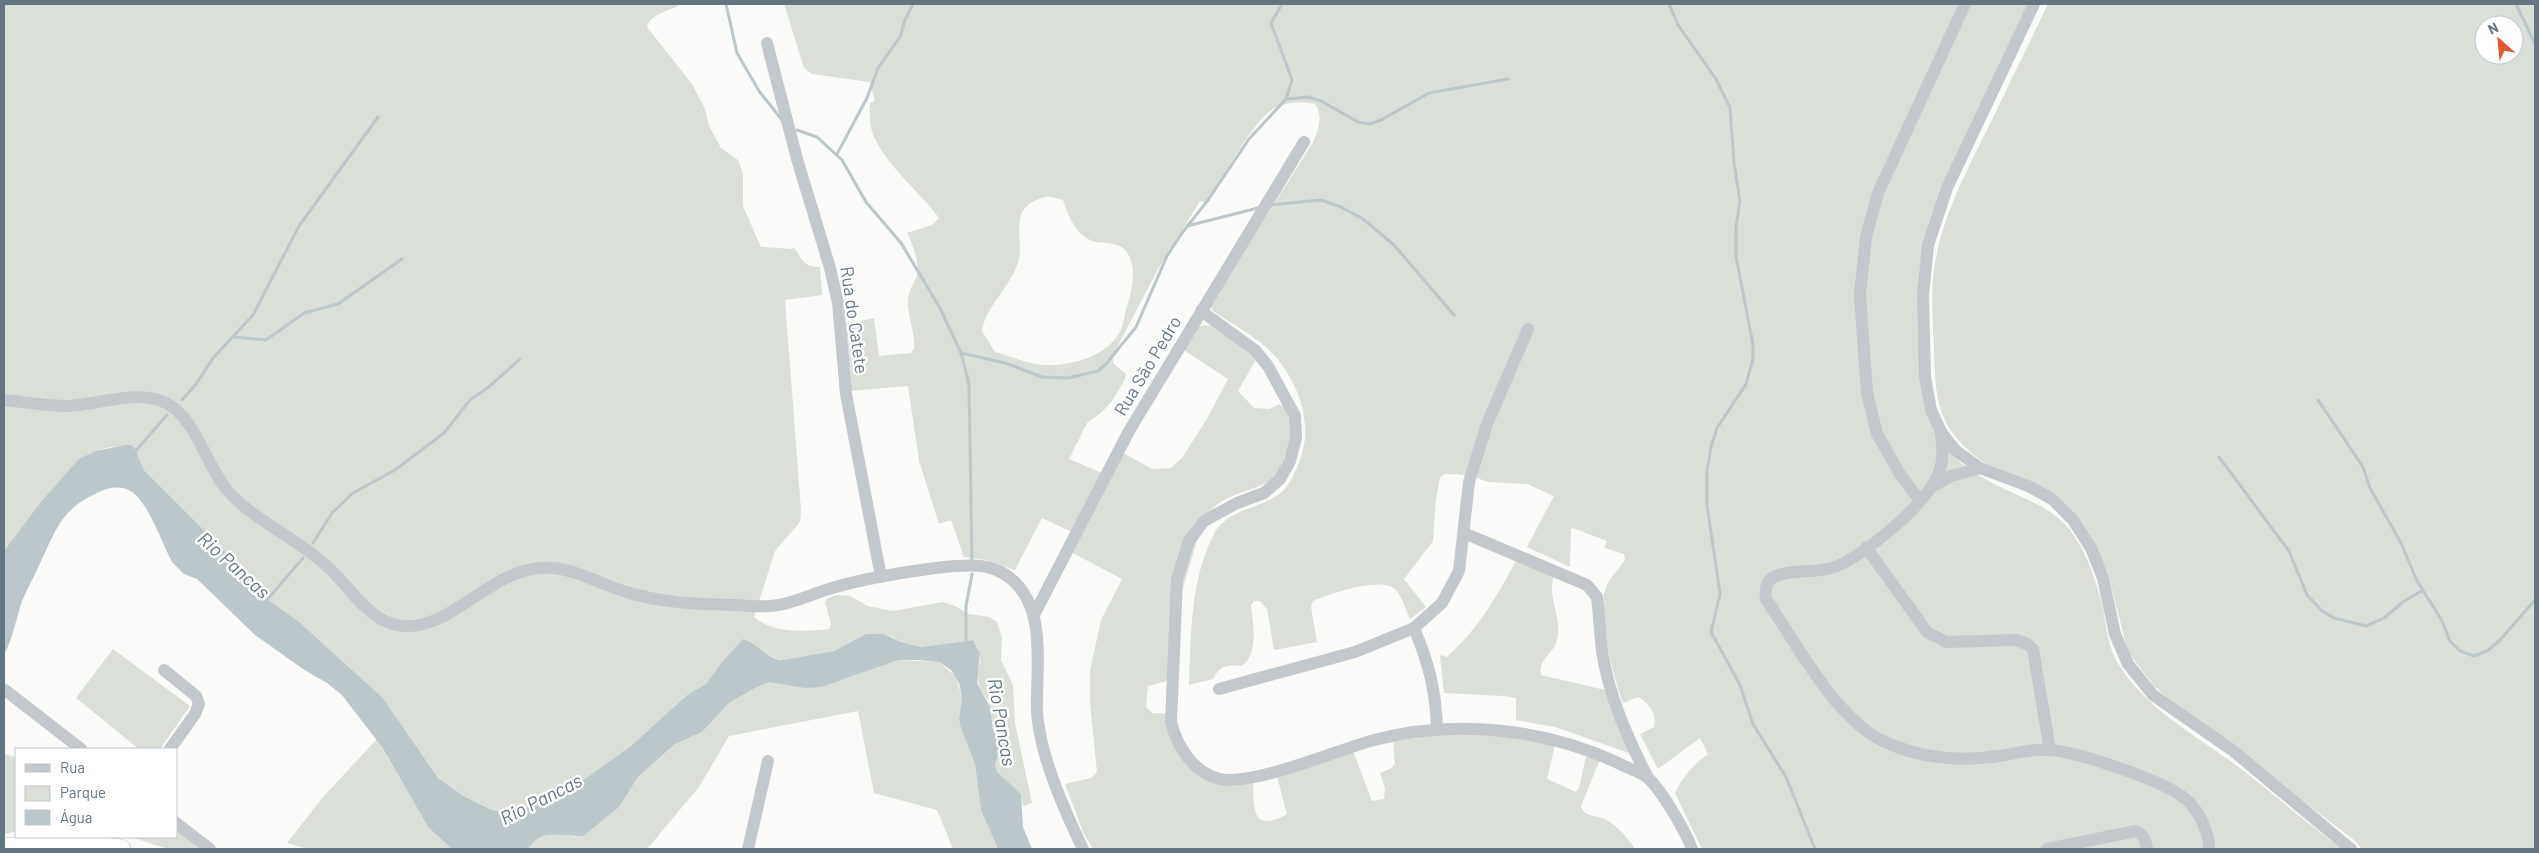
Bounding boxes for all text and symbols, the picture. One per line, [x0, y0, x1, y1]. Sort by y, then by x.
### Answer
north arrow [2474, 15, 2524, 65]
text: N [2485, 18, 2501, 38]
street label: Rua do Catete [837, 265, 873, 375]
street label: Rua São Pedro [1109, 312, 1186, 419]
water label: Rio Pancas [194, 526, 275, 603]
water label: Rio Pancas [983, 676, 1022, 768]
legend [15, 748, 178, 838]
text: Rua [60, 758, 85, 776]
water label: Rio Pancas [496, 768, 586, 829]
text: Parque [60, 783, 106, 801]
text: Água [60, 808, 93, 826]

